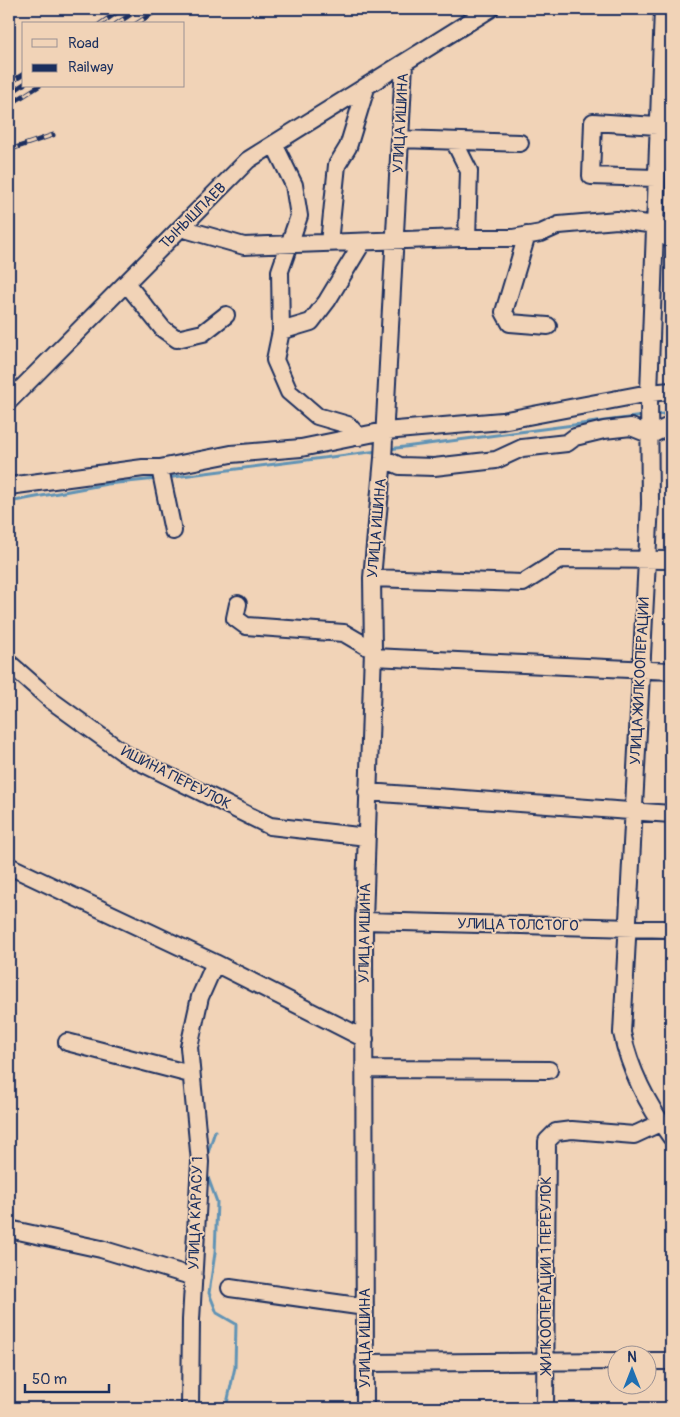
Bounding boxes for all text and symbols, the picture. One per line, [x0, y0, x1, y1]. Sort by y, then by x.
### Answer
legend [22, 22, 185, 88]
text: Road [68, 34, 99, 53]
text: Railway [68, 58, 114, 77]
street label: УЛИЦА ИШИНА [389, 72, 413, 174]
street label: ТЫНЫШПАЕВ [156, 179, 230, 253]
street label: УЛИЦА ИШИНА [363, 477, 391, 579]
street label: УЛИЦА ЖИЛКООПЕРАЦИИ [626, 597, 654, 765]
street label: ИШИНА ПЕРЕУЛОК [118, 742, 234, 814]
street label: УЛИЦА ИШИНА [355, 883, 375, 983]
street label: УЛИЦА ТОЛСТОГО [457, 914, 579, 936]
street label: УЛИЦА КАРАСУ 1 [185, 1156, 207, 1270]
street label: ЖИЛКООПЕРАЦИИ 1 ПЕРЕУЛОК [537, 1176, 556, 1376]
street label: УЛИЦА ИШИНА [356, 1288, 375, 1388]
north arrow [608, 1344, 658, 1394]
text: N [627, 1349, 637, 1366]
scale bar [25, 1362, 109, 1394]
text: 50 m [32, 1370, 67, 1389]

